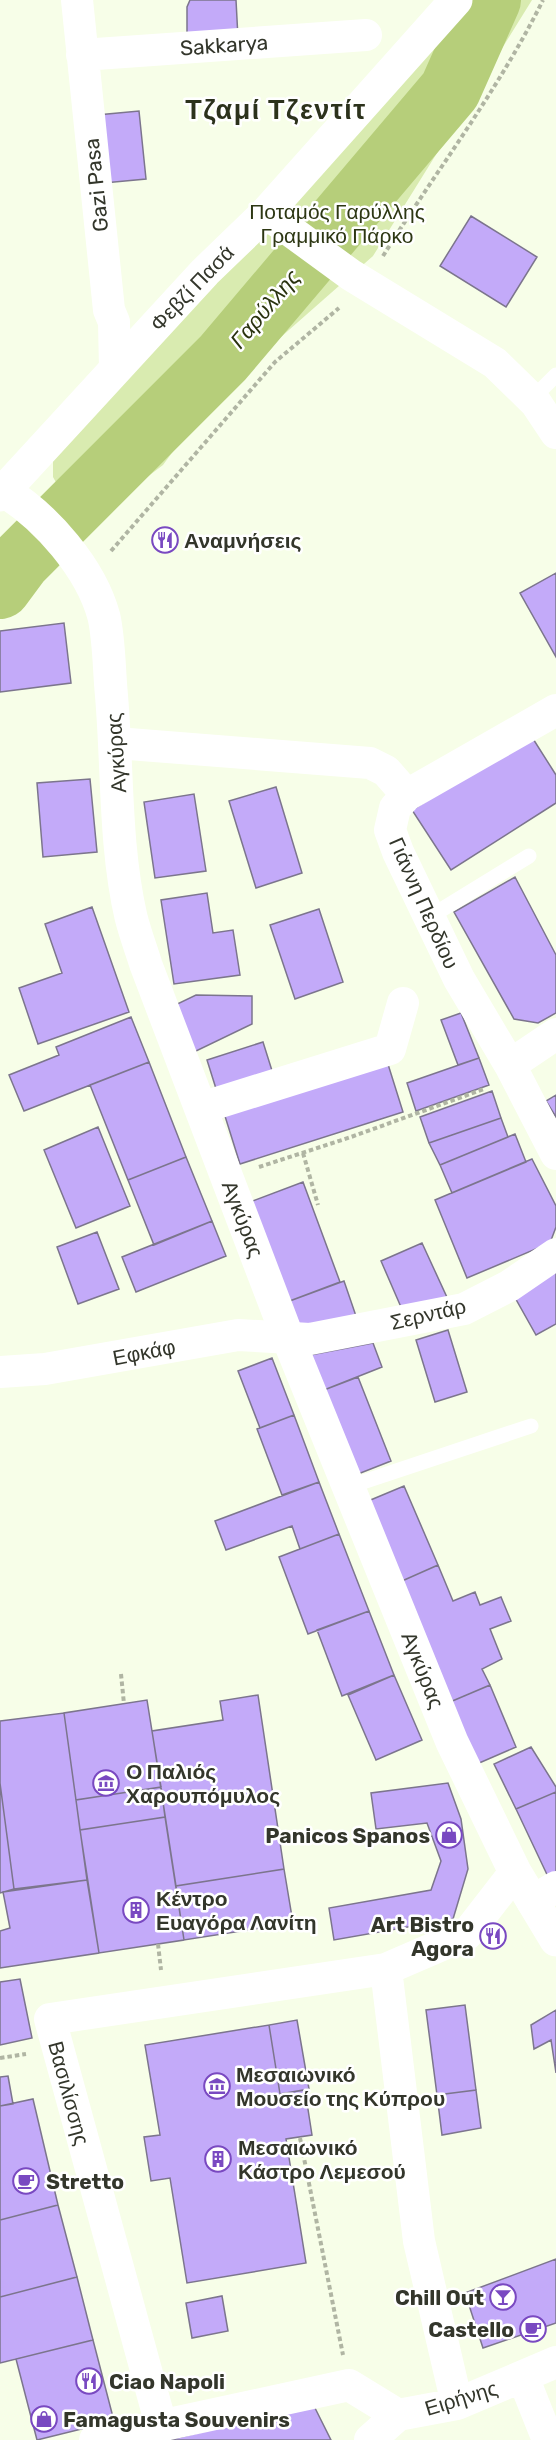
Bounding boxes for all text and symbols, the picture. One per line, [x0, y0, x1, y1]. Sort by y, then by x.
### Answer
street label: Sakkarya [179, 29, 269, 61]
district label: Τζαμί Τζεντίτ [185, 94, 367, 126]
street label: Gazi Pasa [79, 137, 113, 233]
park label: Ποταμός Γαρύλλης Γραμμικό Πάρκο [249, 199, 425, 248]
street label: Φεβζί Πασά [145, 240, 239, 336]
water label: Γαρύλλης [224, 264, 306, 354]
restaurant icon: Αναμνήσεις [150, 525, 180, 555]
place label: Αναμνήσεις [184, 528, 301, 553]
street label: Αγκύρας [101, 712, 131, 794]
street label: Γιάννη Περδίου [384, 833, 464, 973]
street label: Αγκύρας [217, 1177, 269, 1261]
street label: Σερντάρ [388, 1293, 468, 1335]
street label: Εφκάφ [110, 1334, 178, 1370]
street label: Αγκύρας [396, 1628, 450, 1712]
place label: Ο Παλιός Χαρουπόμυλος [126, 1759, 280, 1808]
museum icon: Ο Παλιός Χαρουπόμυλος [91, 1768, 121, 1798]
shop icon: Panicos Spanos [434, 1820, 464, 1850]
place label: Panicos Spanos [265, 1823, 430, 1848]
place label: Κέντρο Ευαγόρα Λανίτη [156, 1886, 317, 1935]
building icon: Κέντρο Ευαγόρα Λανίτη [121, 1895, 151, 1925]
place label: Art Bistro Agora [371, 1912, 474, 1961]
restaurant icon: Art Bistro Agora [478, 1921, 508, 1951]
street label: Βασιλίσσης [43, 2038, 95, 2148]
place label: Μεσαιωνικό Μουσείο της Κύπρου [236, 2062, 445, 2111]
museum icon: Μεσαιωνικό Μουσείο της Κύπρου [202, 2071, 232, 2101]
place label: Μεσαιωνικό Κάστρο Λεμεσού [238, 2135, 406, 2184]
building icon: Μεσαιωνικό Κάστρο Λεμεσού [203, 2144, 233, 2174]
cafe icon: Stretto [11, 2166, 41, 2196]
place label: Stretto [46, 2169, 124, 2194]
bar icon: Chill Out [488, 2282, 518, 2312]
place label: Chill Out [395, 2285, 484, 2310]
cafe icon: Castello [518, 2314, 548, 2344]
place label: Castello [428, 2317, 514, 2342]
restaurant icon: Ciao Napoli [74, 2366, 104, 2396]
place label: Ciao Napoli [109, 2369, 225, 2394]
street label: Ειρήνης [422, 2375, 500, 2421]
shop icon: Famagusta Souvenirs [29, 2404, 59, 2434]
place label: Famagusta Souvenirs [63, 2407, 290, 2432]

